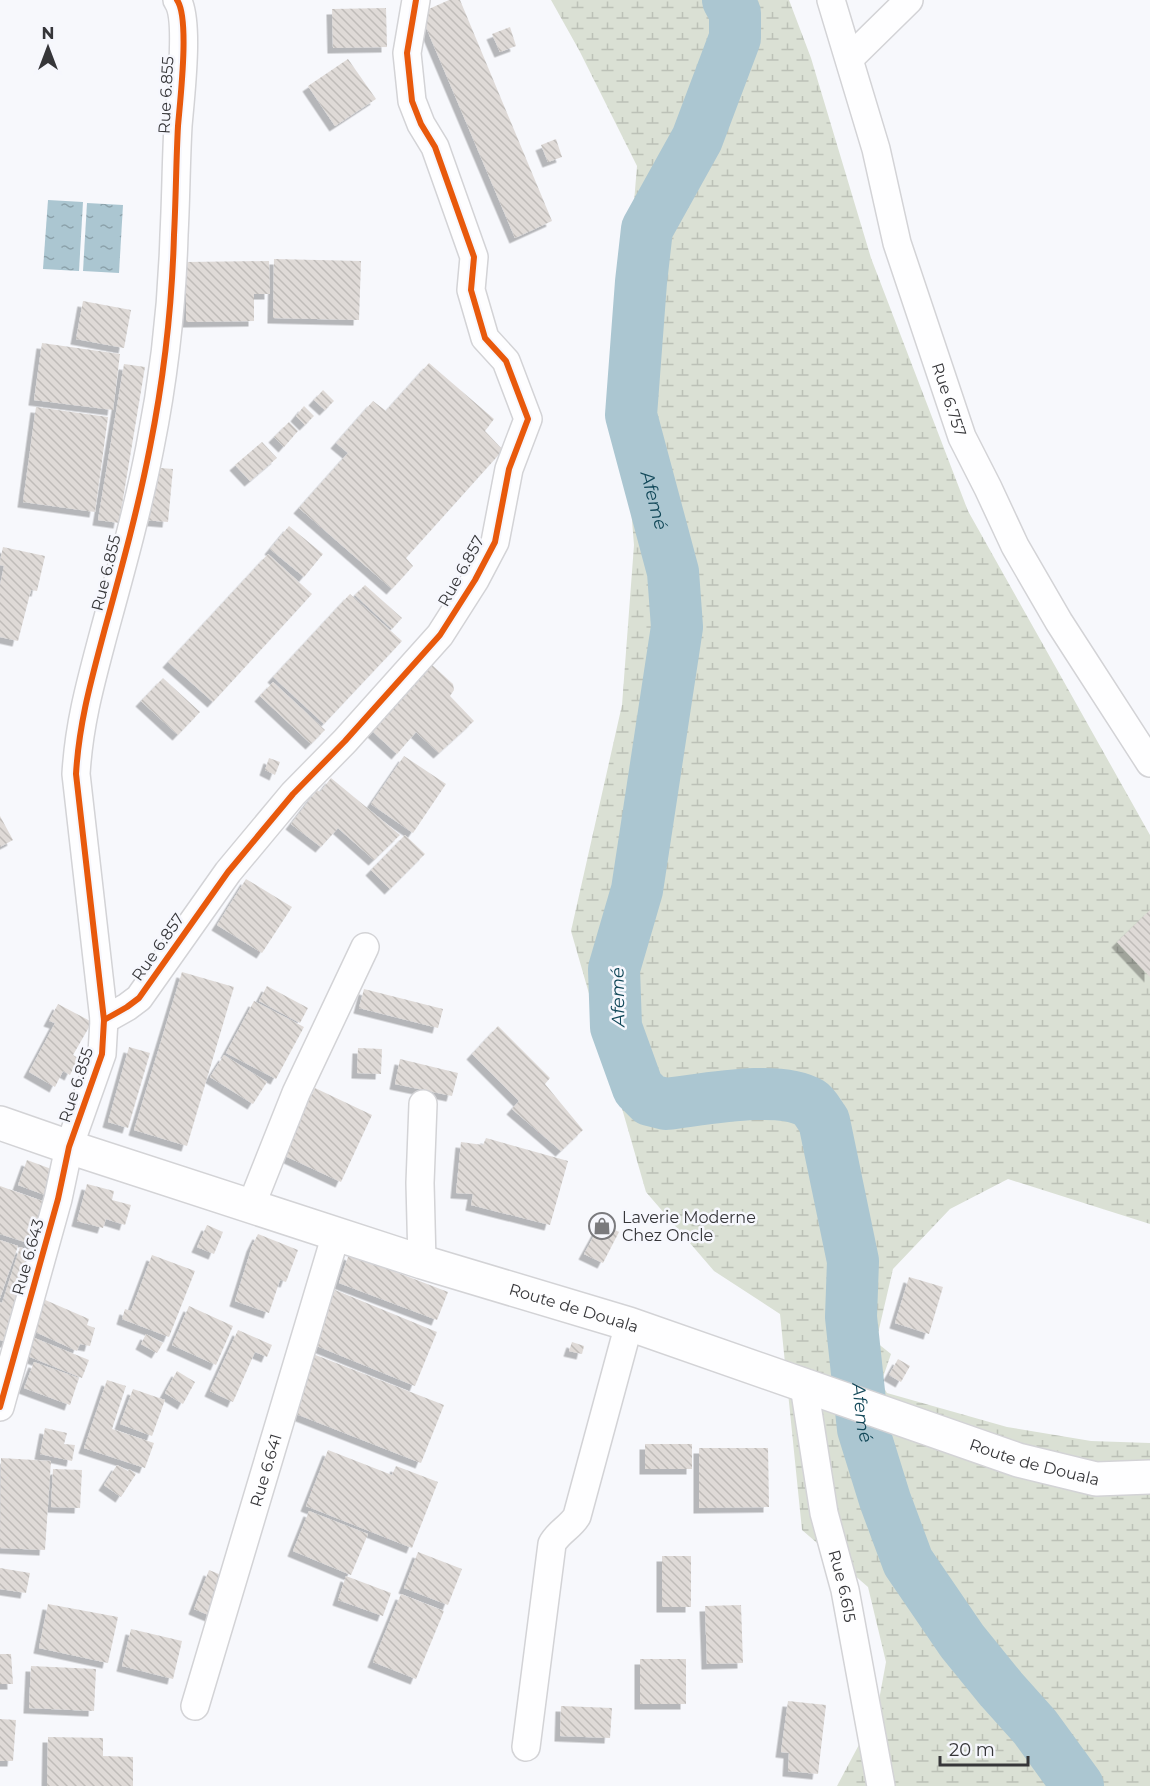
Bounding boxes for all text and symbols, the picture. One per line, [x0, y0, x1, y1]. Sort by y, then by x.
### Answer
north arrow [18, 18, 78, 78]
text: N [42, 24, 54, 43]
street label: Rue 6.855 [154, 56, 178, 134]
street label: Rue 6.757 [928, 360, 971, 439]
water label: Afemé [635, 468, 672, 532]
street label: Rue 6.857 [434, 532, 488, 610]
street label: Rue 6.855 [87, 533, 125, 613]
street label: Rue 6.857 [128, 910, 188, 984]
water label: Afemé [606, 967, 630, 1028]
street label: Rue 6.855 [55, 1045, 97, 1125]
place label: Laverie Moderne Chez Oncle [622, 1208, 756, 1245]
shop icon: Laverie Moderne Chez Oncle [587, 1211, 617, 1241]
street label: Rue 6.643 [8, 1217, 48, 1297]
street label: Route de Douala [507, 1279, 641, 1336]
water label: Afemé [847, 1381, 878, 1445]
street label: Rue 6.641 [246, 1432, 285, 1509]
street label: Route de Douala [967, 1434, 1102, 1489]
street label: Rue 6.615 [825, 1548, 860, 1624]
scale bar [940, 1729, 1028, 1767]
text: 20 m [949, 1739, 995, 1761]

